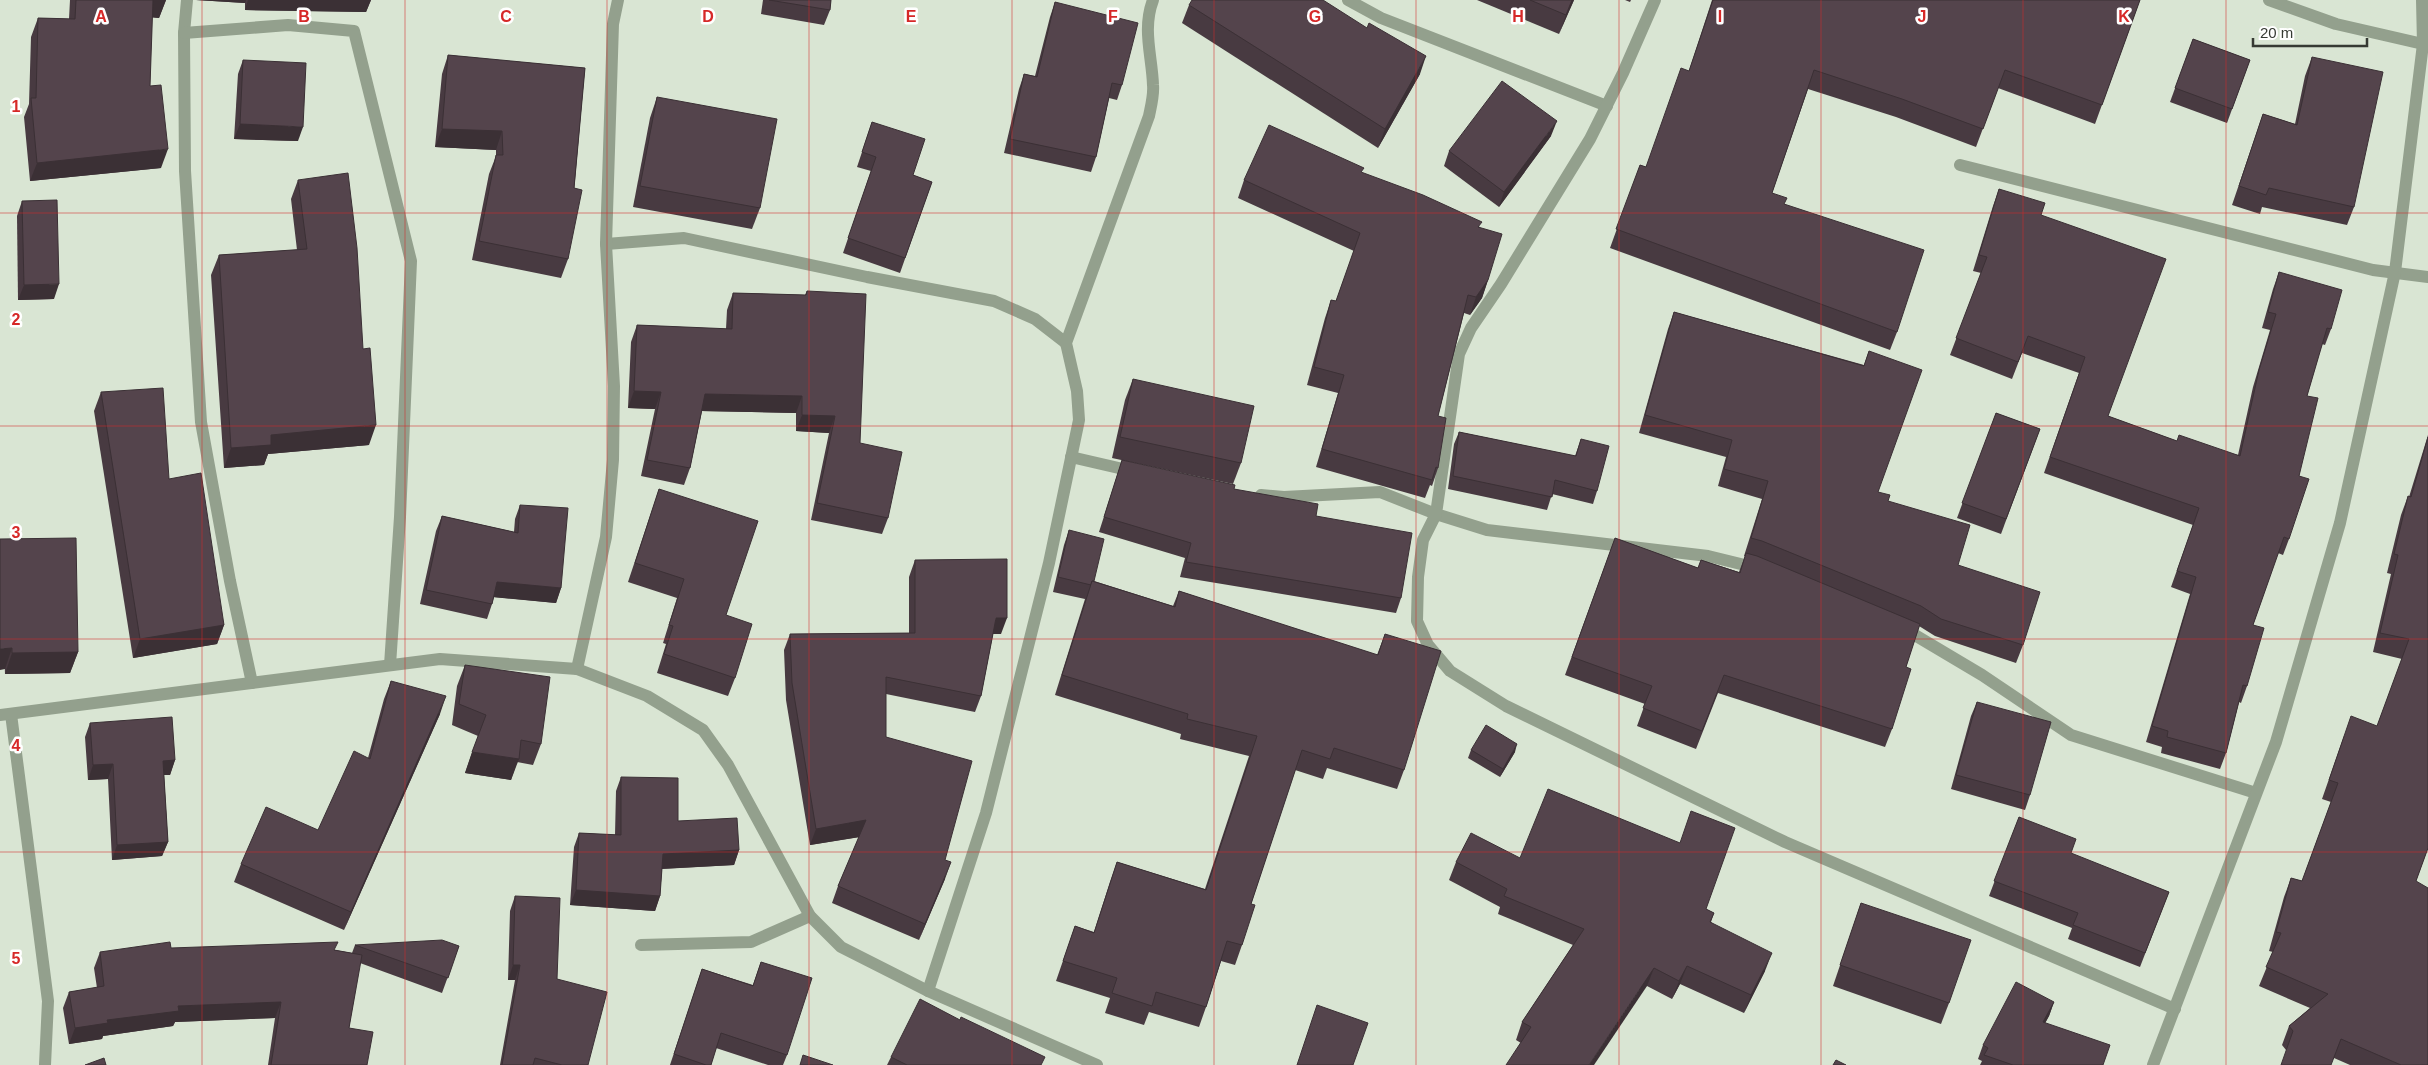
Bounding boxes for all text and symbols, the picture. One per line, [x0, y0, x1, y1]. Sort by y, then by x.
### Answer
text: A [95, 8, 107, 25]
text: B [298, 8, 310, 25]
text: C [500, 8, 512, 25]
text: D [702, 8, 714, 25]
text: E [906, 8, 917, 25]
text: F [1108, 8, 1118, 25]
text: G [1309, 8, 1321, 25]
text: H [1512, 8, 1524, 25]
text: I [1718, 8, 1722, 25]
text: J [1918, 8, 1926, 25]
text: K [2118, 8, 2130, 25]
scale bar [2253, 15, 2367, 47]
text: 20 m [2260, 24, 2293, 41]
text: 1 [12, 98, 21, 115]
text: 2 [12, 311, 21, 328]
text: 3 [12, 524, 21, 541]
text: 4 [12, 737, 21, 754]
text: 5 [12, 950, 21, 967]

